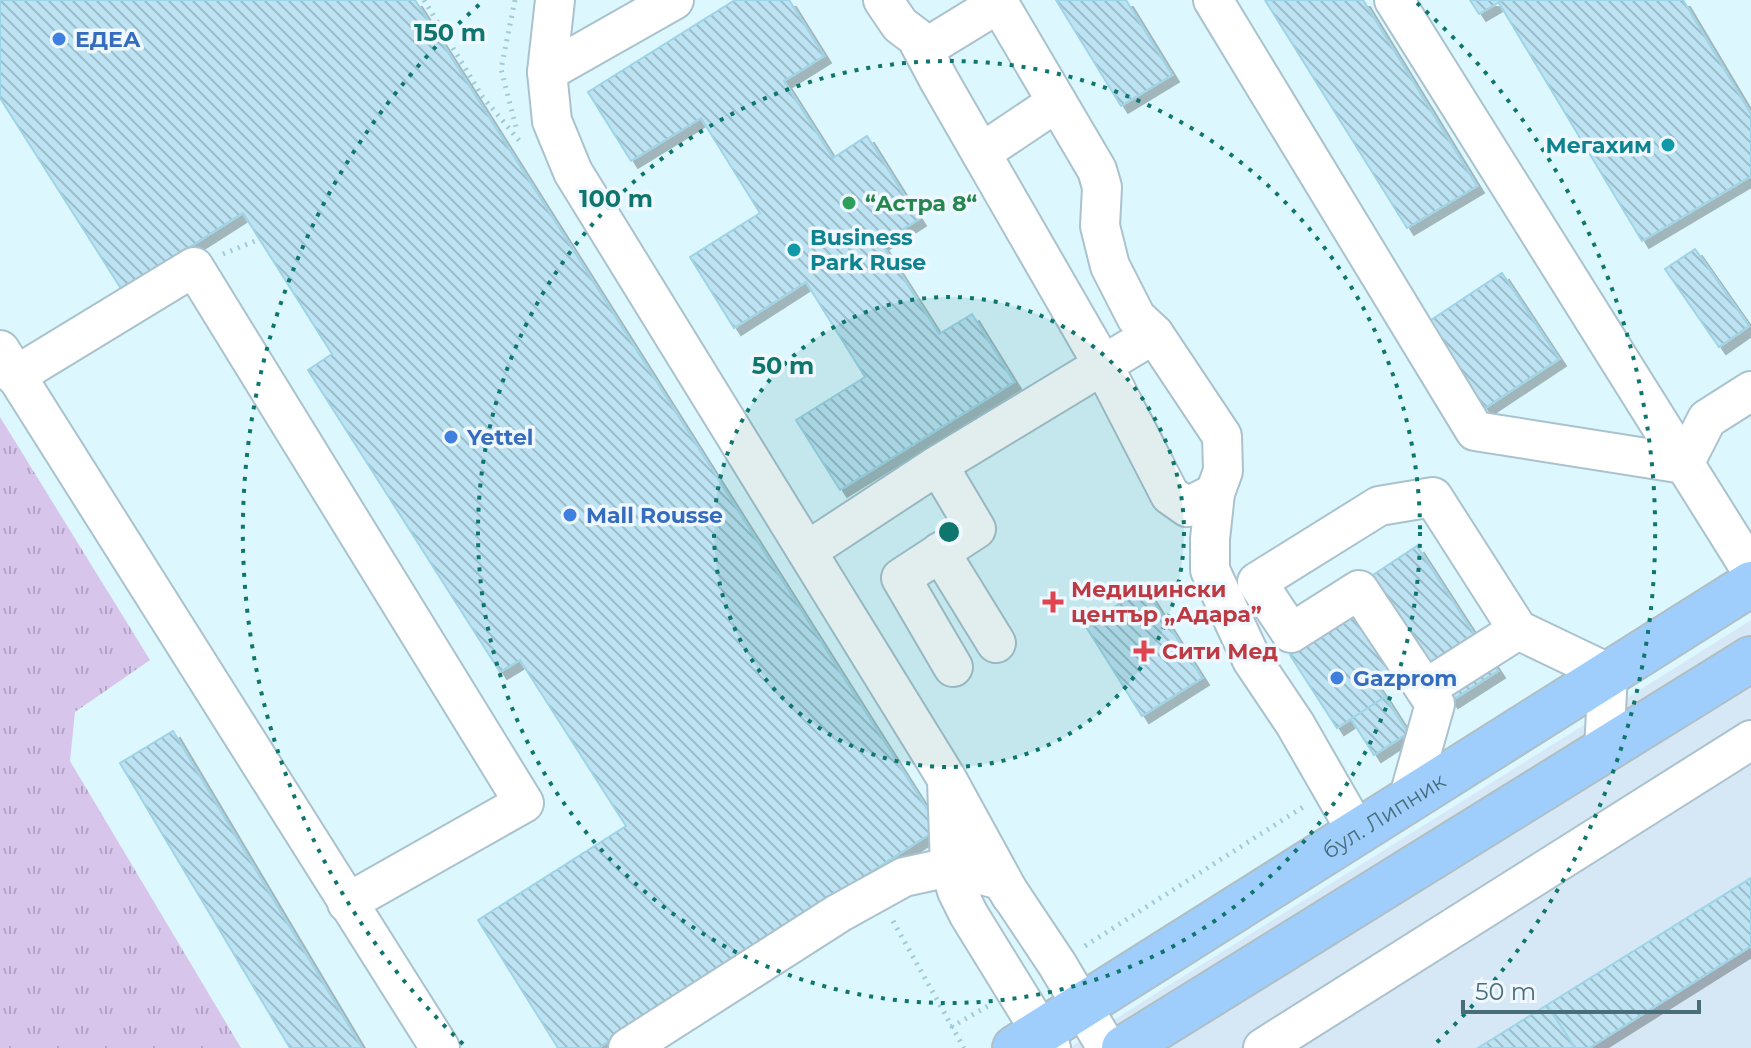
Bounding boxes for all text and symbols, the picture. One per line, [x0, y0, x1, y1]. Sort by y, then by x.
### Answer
text: 150 m [414, 18, 486, 47]
place label: ЕДЕА [75, 26, 141, 53]
marker: ЕДЕА [50, 30, 68, 48]
place label: Мегахим [1545, 132, 1652, 159]
marker: Мегахим [1659, 136, 1677, 154]
text: 100 m [579, 184, 653, 213]
place label: “Астра 8“ [865, 190, 977, 217]
marker: “Астра 8“ [840, 194, 858, 212]
place label: Business Park Ruse [810, 224, 926, 276]
marker: Business Park Ruse [785, 241, 803, 259]
text: 50 m [752, 351, 814, 380]
place label: Yettel [466, 424, 533, 451]
marker: Yettel [442, 428, 460, 446]
place label: Mall Rousse [586, 502, 723, 529]
marker: Mall Rousse [561, 506, 579, 524]
centre of rings [935, 518, 963, 546]
place label: Медицински център „Адара” [1071, 576, 1262, 628]
marker: Медицински център „Адара” [1042, 591, 1064, 613]
place label: Сити Мед [1162, 638, 1278, 665]
marker: Сити Мед [1133, 640, 1155, 662]
place label: Gazprom [1353, 665, 1457, 692]
marker: Gazprom [1328, 669, 1346, 687]
street label: бул. Липник [1318, 767, 1451, 865]
scale bar [1463, 964, 1699, 1014]
text: 50 m [1475, 977, 1536, 1006]

